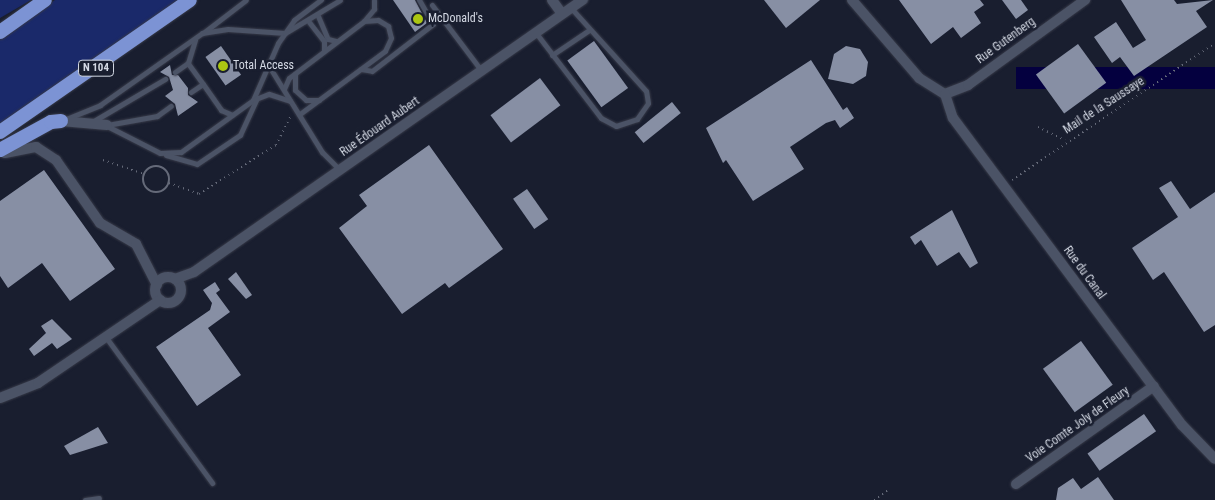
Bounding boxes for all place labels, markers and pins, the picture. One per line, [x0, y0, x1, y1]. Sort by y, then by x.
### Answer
place label: McDonald's [428, 12, 483, 26]
marker: McDonald's [412, 13, 424, 25]
place label: Total Access [233, 59, 294, 73]
marker: Total Access [217, 60, 229, 72]

